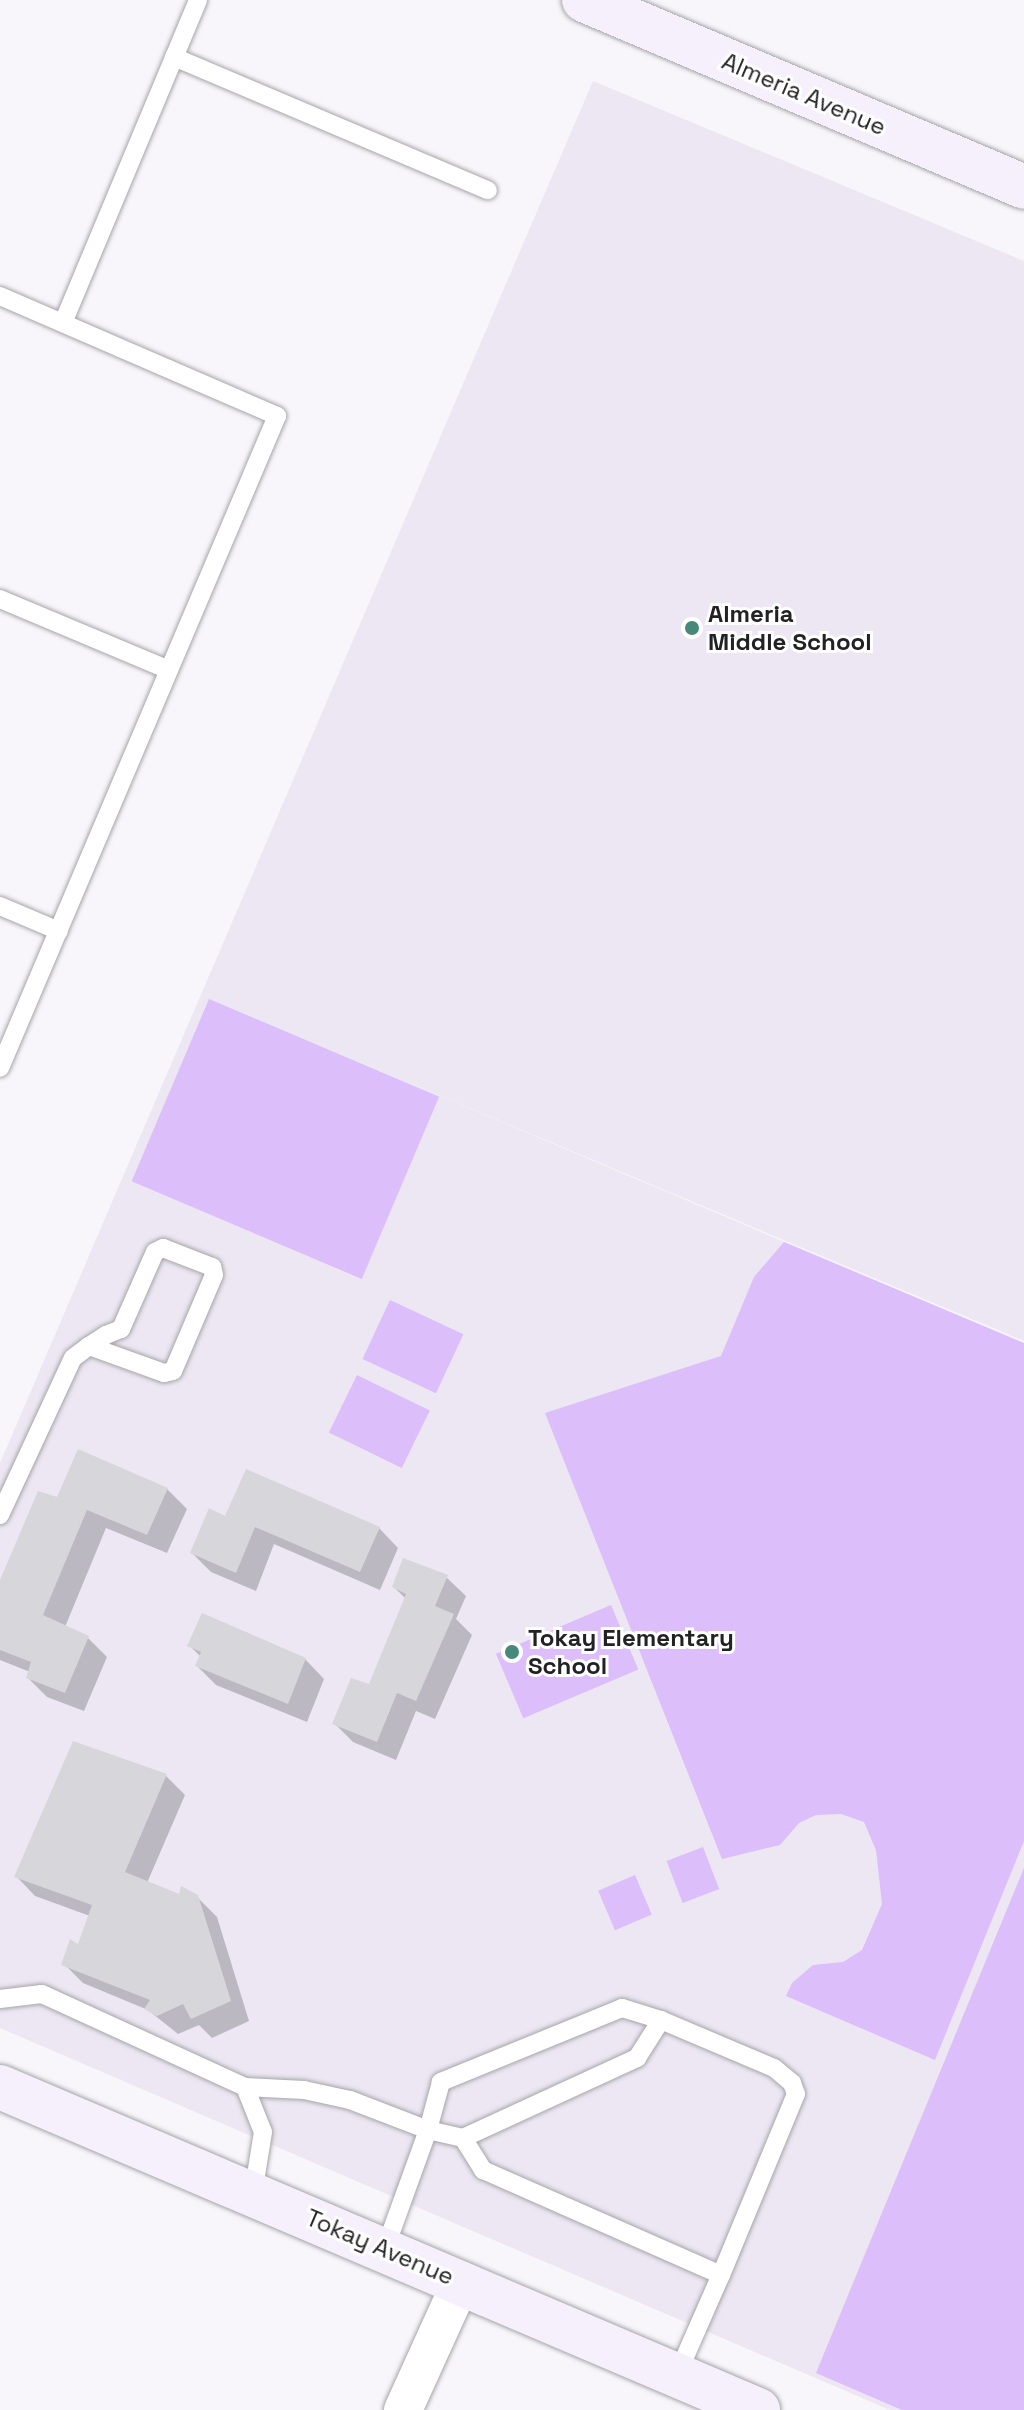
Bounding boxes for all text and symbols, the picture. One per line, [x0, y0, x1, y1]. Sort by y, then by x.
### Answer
street label: Almeria Avenue [718, 46, 890, 142]
place label: Almeria Middle School [708, 600, 872, 656]
marker: Almeria Middle School [683, 619, 701, 637]
place label: Tokay Elementary School [528, 1624, 734, 1680]
marker: Tokay Elementary School [503, 1643, 521, 1661]
street label: Tokay Avenue [302, 2203, 458, 2291]

